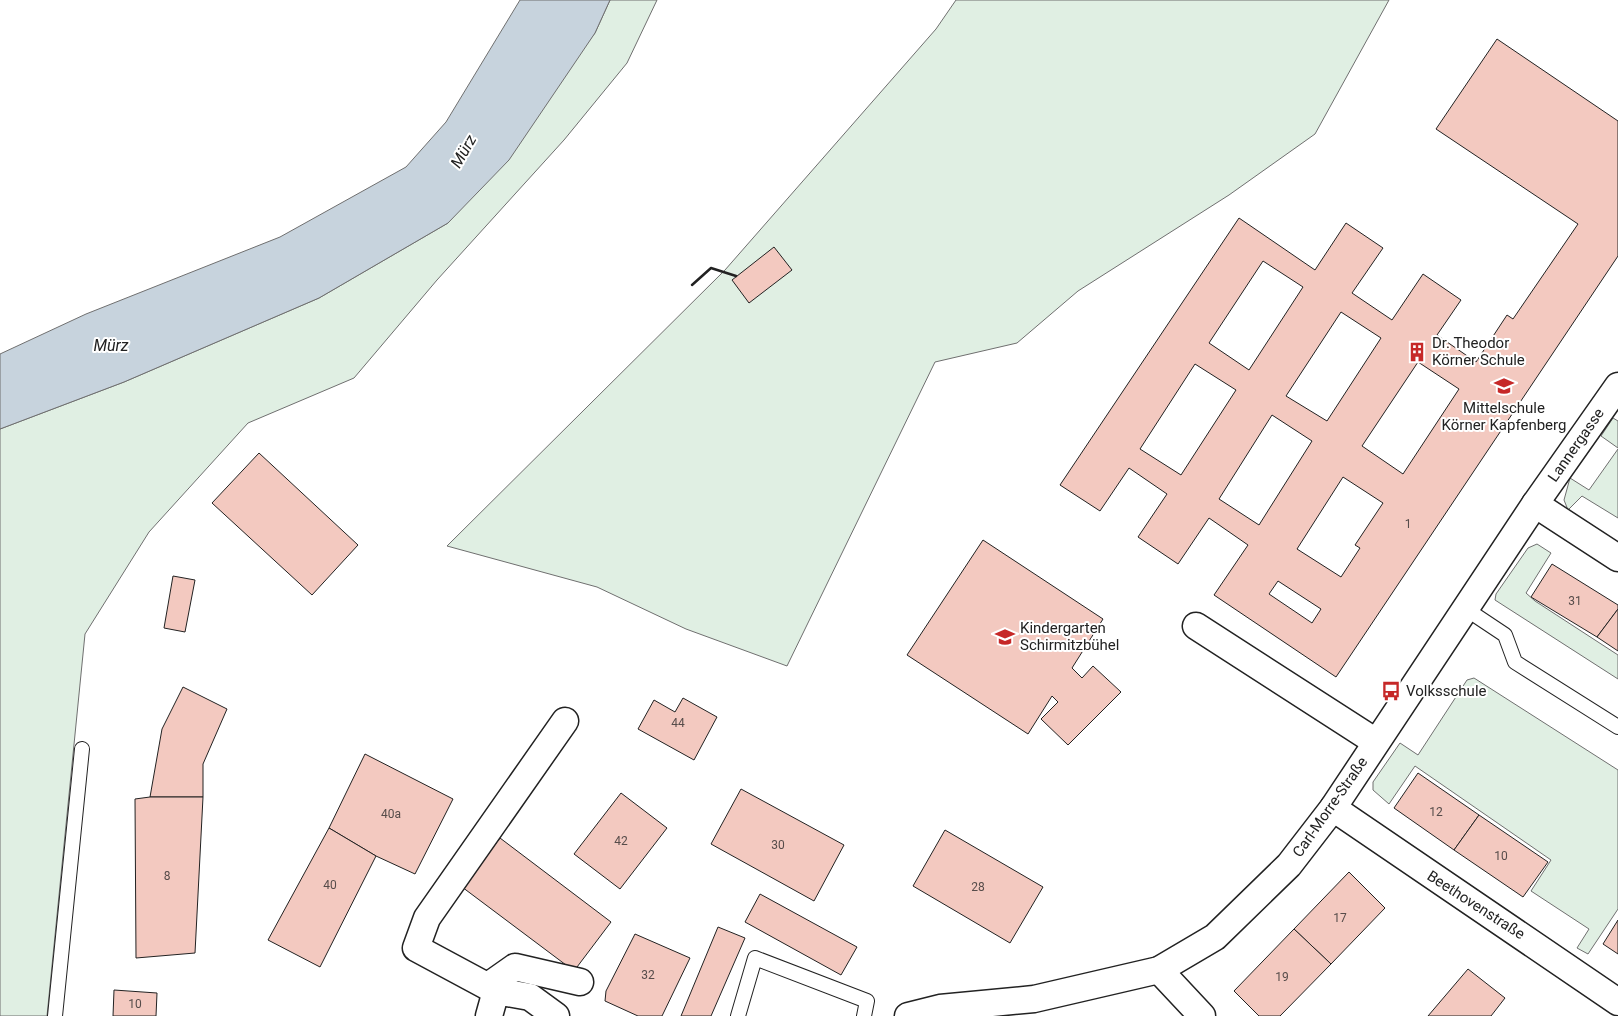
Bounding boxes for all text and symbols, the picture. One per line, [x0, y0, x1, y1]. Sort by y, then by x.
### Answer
water label: Mürz [446, 131, 481, 171]
place label: Dr. Theodor Körner Schule [1432, 334, 1525, 369]
water label: Mürz [93, 336, 129, 355]
building icon: Dr. Theodor Körner Schule [1406, 341, 1428, 363]
school or university icon: Mittelschule Körner Kapfenberg [1493, 375, 1515, 397]
place label: Mittelschule Körner Kapfenberg [1442, 399, 1566, 434]
street label: Lannergasse [1544, 405, 1608, 485]
house number: 1 [1405, 517, 1411, 531]
house number: 31 [1568, 594, 1582, 608]
place label: Kindergarten Schirmitzbühel [1020, 619, 1119, 654]
school or university icon: Kindergarten Schirmitzbühel [994, 626, 1016, 648]
bus stop icon: Volksschule [1380, 680, 1402, 702]
place label: Volksschule [1406, 682, 1487, 700]
house number: 44 [671, 716, 685, 730]
street label: Carl-Morre-Straße [1289, 753, 1371, 861]
house number: 12 [1429, 805, 1443, 819]
house number: 40a [381, 807, 401, 821]
house number: 42 [614, 834, 628, 848]
house number: 30 [771, 838, 785, 852]
house number: 10 [1494, 849, 1508, 863]
street label: Beethovenstraße [1424, 867, 1528, 943]
house number: 8 [164, 869, 171, 883]
house number: 40 [323, 878, 337, 892]
house number: 28 [971, 880, 985, 894]
house number: 17 [1333, 911, 1347, 925]
house number: 32 [641, 968, 655, 982]
house number: 19 [1275, 970, 1289, 984]
house number: 10 [128, 997, 142, 1011]

